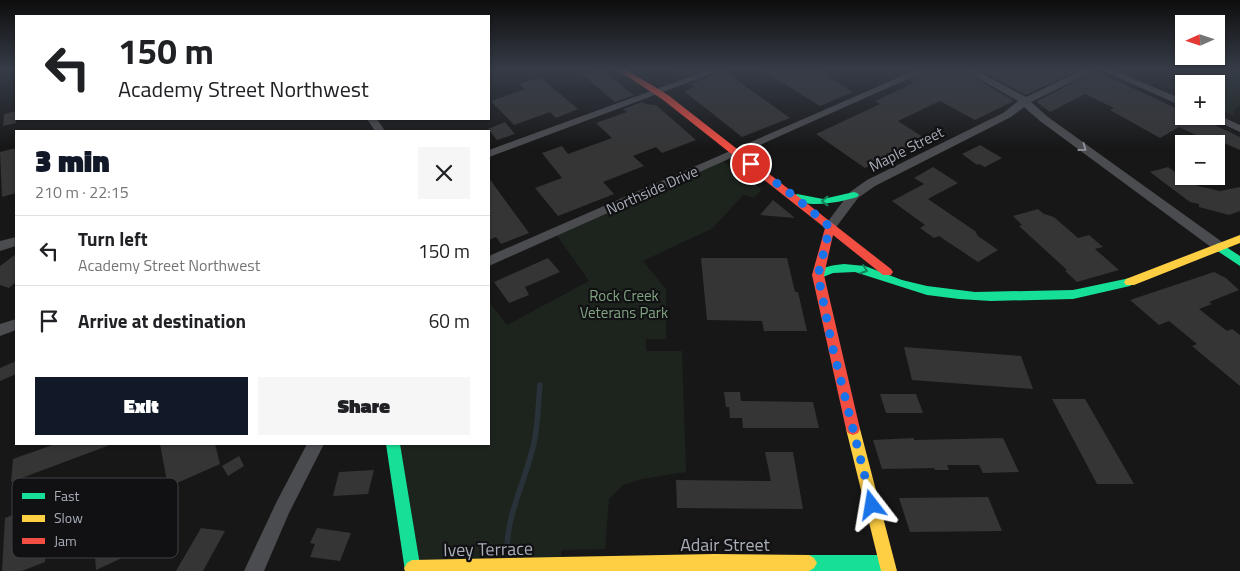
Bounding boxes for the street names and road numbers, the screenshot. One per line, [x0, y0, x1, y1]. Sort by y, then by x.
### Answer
street label: Maple Street [865, 120, 948, 178]
street label: Northside Drive [602, 159, 702, 221]
street label: Adair Street [680, 531, 771, 558]
street label: Ivey Terrace [443, 535, 533, 563]

